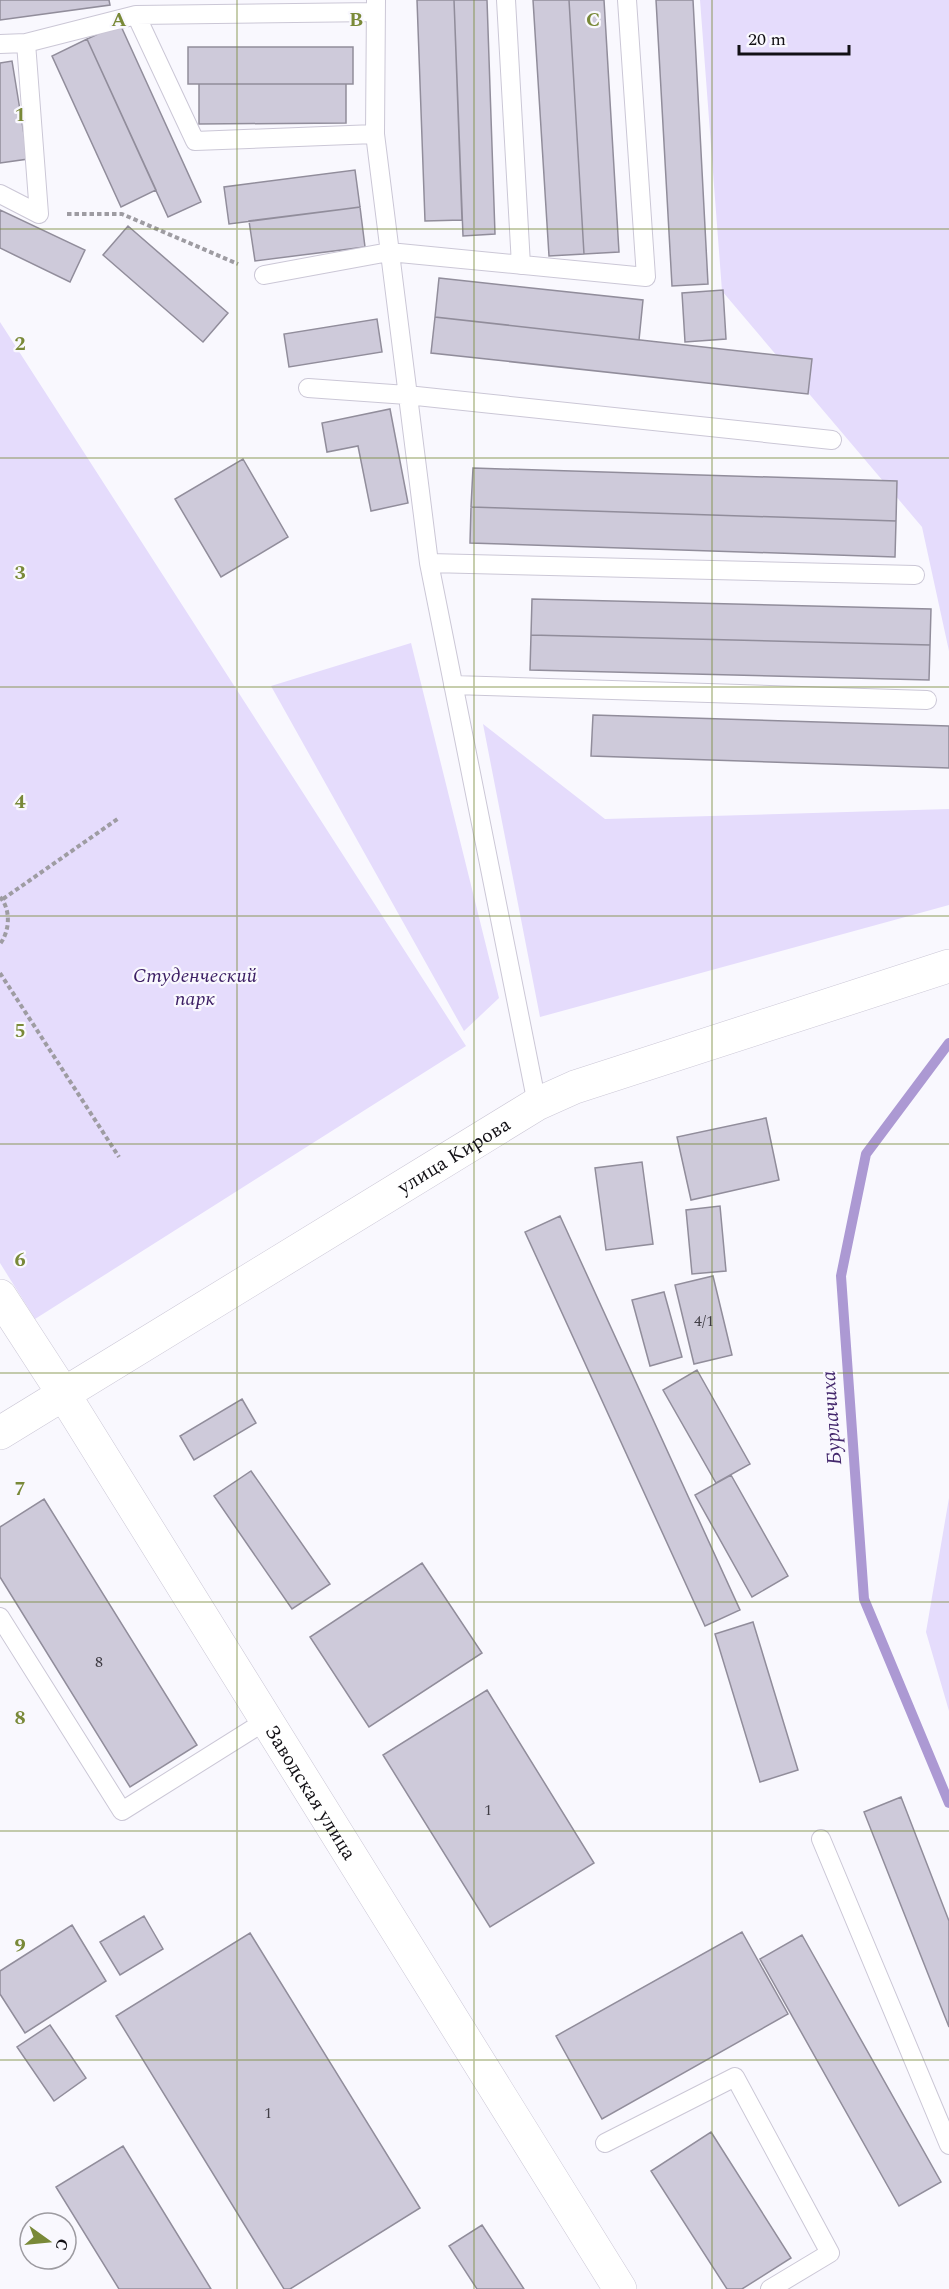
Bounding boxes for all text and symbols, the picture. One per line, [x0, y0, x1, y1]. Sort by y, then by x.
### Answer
text: A [111, 5, 127, 35]
text: B [349, 5, 363, 35]
text: C [586, 5, 600, 35]
scale bar [739, 18, 848, 56]
text: 20 m [748, 26, 786, 53]
text: 1 [14, 100, 26, 130]
text: 2 [14, 329, 26, 359]
text: 3 [14, 558, 26, 588]
text: 4 [14, 787, 26, 817]
park label: Студенческий парк [133, 961, 257, 1014]
text: 5 [14, 1016, 26, 1046]
street label: улица Кирова [391, 1110, 517, 1203]
text: 6 [14, 1245, 26, 1275]
house number: 4/1 [694, 1309, 714, 1333]
water label: Бурлачиха [813, 1369, 851, 1466]
text: 7 [14, 1474, 26, 1504]
house number: 8 [95, 1650, 103, 1674]
text: 8 [14, 1703, 26, 1733]
street label: Заводская улица [257, 1719, 364, 1866]
house number: 1 [484, 1798, 492, 1822]
text: 9 [14, 1931, 26, 1961]
house number: 1 [264, 2101, 272, 2125]
north arrow [18, 2211, 78, 2271]
text: С [48, 2236, 75, 2253]

